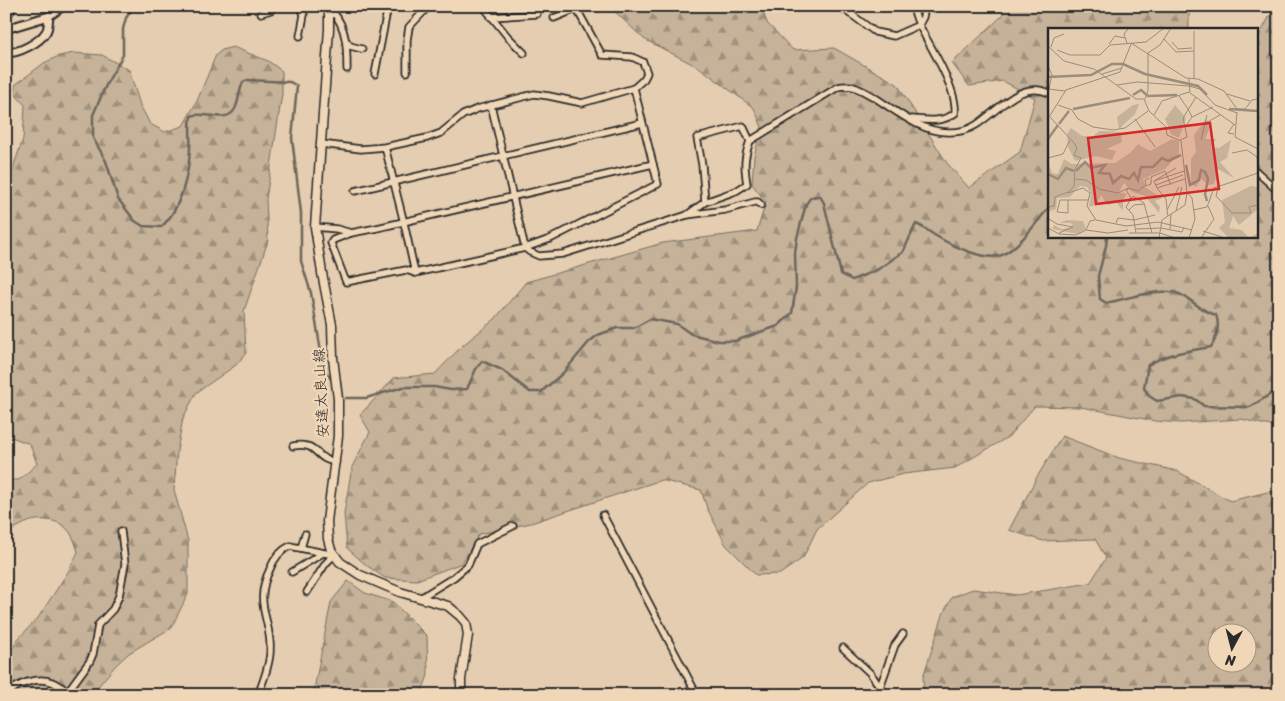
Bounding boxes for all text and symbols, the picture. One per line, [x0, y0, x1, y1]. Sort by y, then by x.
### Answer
inset map [1048, 28, 1258, 238]
street label: 安達太良山線 [306, 347, 336, 439]
north arrow [1208, 624, 1258, 674]
text: N [1224, 647, 1238, 674]

